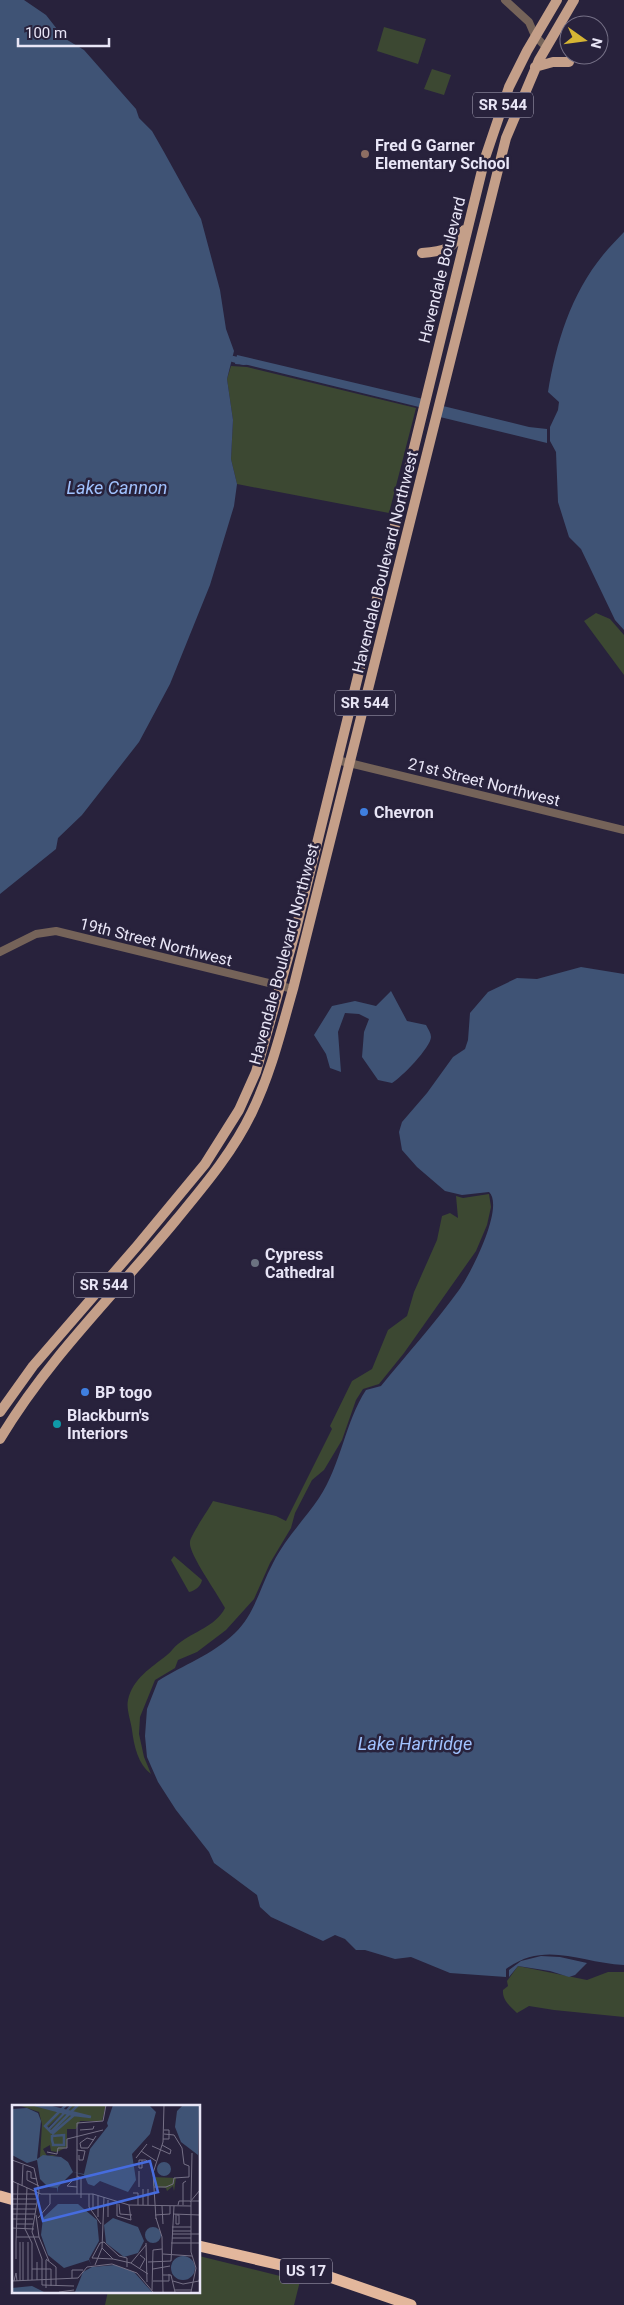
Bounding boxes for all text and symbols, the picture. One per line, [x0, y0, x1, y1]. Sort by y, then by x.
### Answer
scale bar [18, 15, 109, 47]
north arrow [559, 15, 609, 65]
text: 100 m [25, 24, 67, 42]
text: N [588, 36, 606, 50]
road number: SR 544 [473, 92, 533, 118]
place label: Fred G Garner Elementary School [375, 136, 510, 173]
marker: Fred G Garner Elementary School [359, 148, 371, 160]
street label: Havendale Boulevard [415, 195, 469, 345]
street label: Havendale Boulevard Northwest [348, 449, 422, 675]
water label: Lake Cannon [66, 477, 168, 498]
road number: SR 544 [335, 690, 395, 716]
street label: 21st Street Northwest [406, 754, 562, 810]
place label: Chevron [374, 803, 434, 822]
marker: Chevron [358, 806, 370, 818]
street label: Havendale Boulevard Northwest [245, 841, 323, 1067]
street label: 19th Street Northwest [78, 914, 234, 970]
place label: Cypress Cathedral [265, 1245, 334, 1282]
marker: Cypress Cathedral [249, 1257, 261, 1269]
road number: SR 544 [74, 1272, 134, 1298]
place label: BP togo [95, 1383, 152, 1402]
marker: BP togo [79, 1386, 91, 1398]
place label: Blackburn's Interiors [67, 1406, 149, 1443]
marker: Blackburn's Interiors [51, 1418, 63, 1430]
water label: Lake Hartridge [358, 1733, 472, 1754]
inset map [12, 2105, 200, 2292]
road number: US 17 [280, 2258, 332, 2284]

